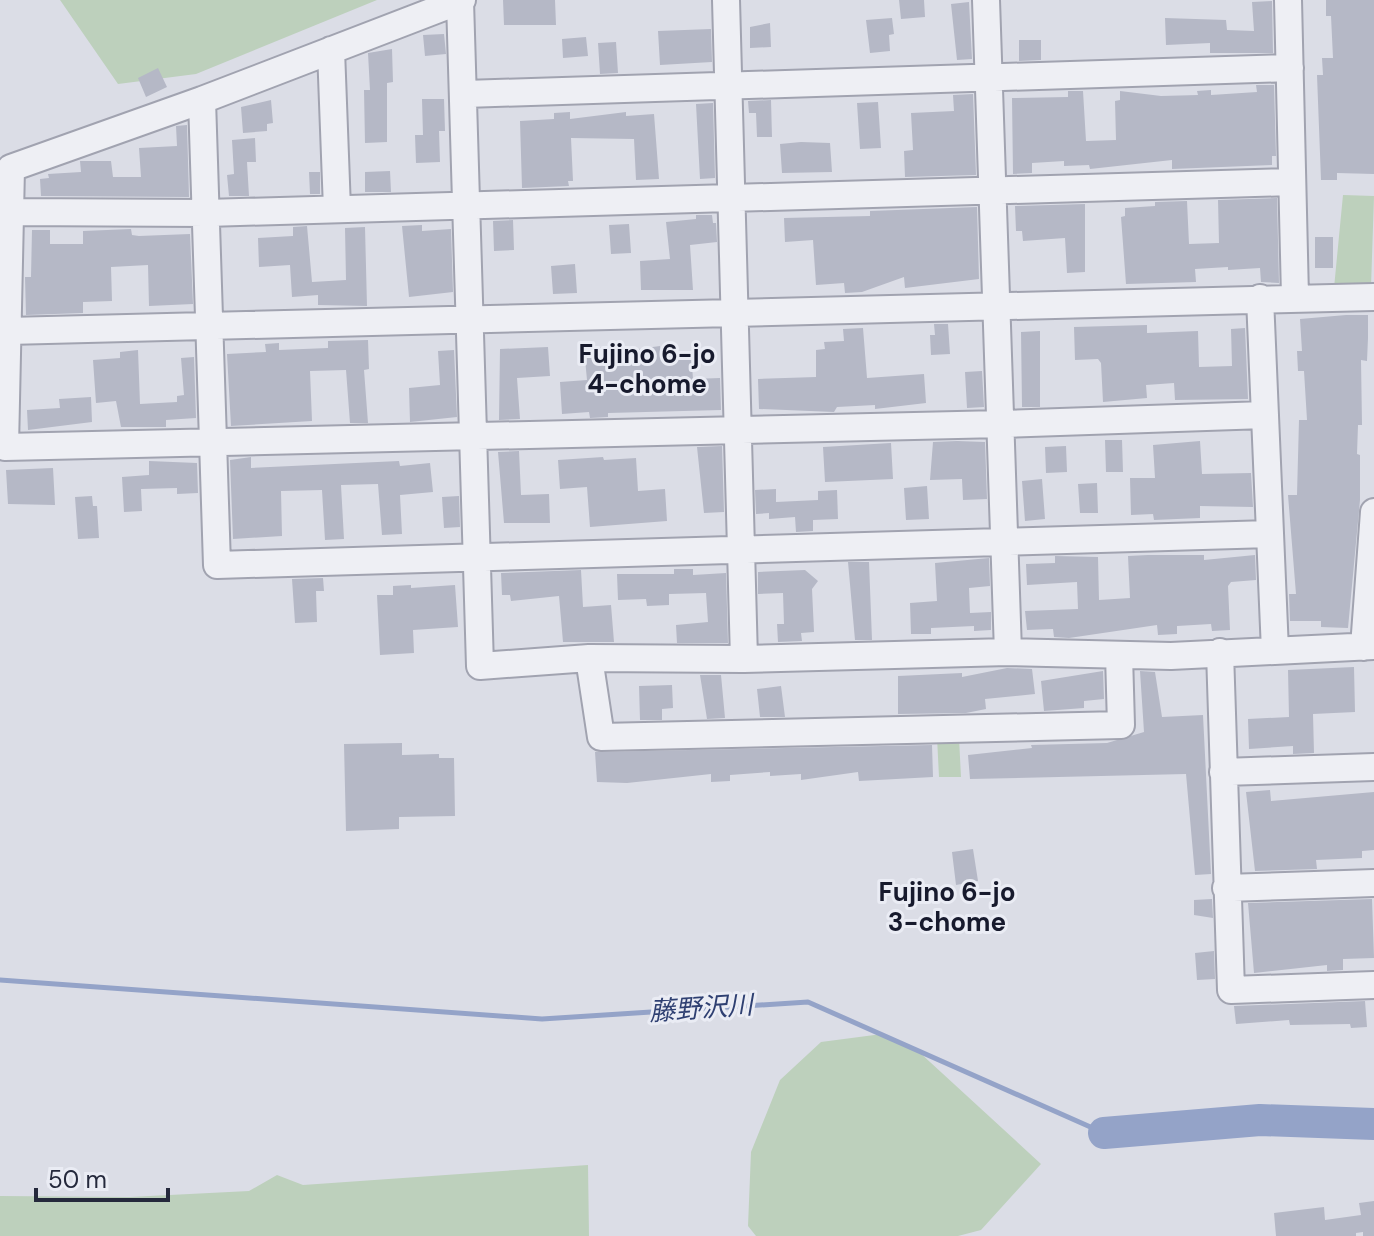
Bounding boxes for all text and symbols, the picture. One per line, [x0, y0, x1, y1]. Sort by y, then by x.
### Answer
district label: Fujino 6-jo 4-chome [578, 337, 716, 401]
district label: Fujino 6-jo 3-chome [878, 875, 1016, 939]
water label: 藤野沢川 [648, 987, 757, 1029]
scale bar [36, 1152, 168, 1202]
text: 50 m [48, 1164, 107, 1195]

